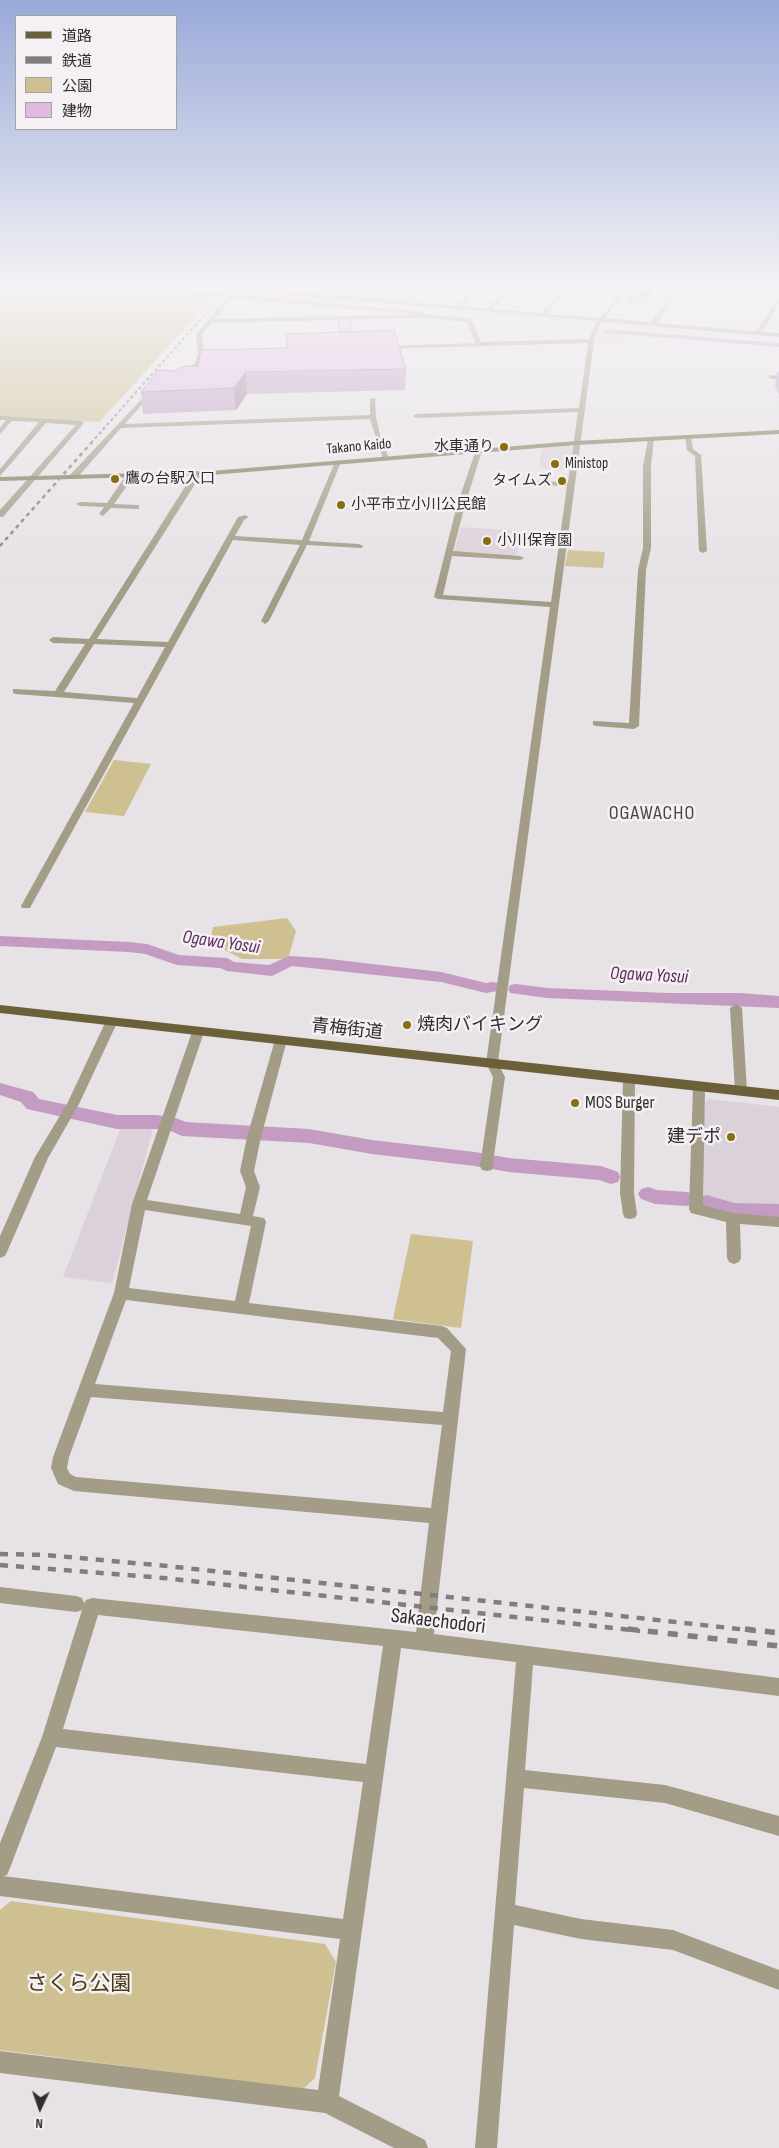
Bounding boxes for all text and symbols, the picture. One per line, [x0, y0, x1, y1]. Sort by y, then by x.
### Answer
legend [15, 15, 178, 130]
text: 道路 [62, 27, 92, 46]
text: 鉄道 [62, 52, 92, 71]
text: 公園 [62, 77, 92, 96]
text: 建物 [62, 102, 92, 121]
street label: Takano Kaido [326, 435, 392, 459]
place label: 水車通り [434, 438, 494, 456]
marker: 水車通り [498, 441, 510, 453]
place label: Ministop [565, 455, 608, 473]
marker: Ministop [549, 458, 561, 470]
place label: 鷹の台駅入口 [125, 470, 215, 488]
place label: タイムズ [492, 472, 552, 490]
marker: 鷹の台駅入口 [109, 473, 121, 485]
marker: タイムズ [556, 475, 568, 487]
place label: 小平市立小川公民館 [351, 496, 486, 514]
marker: 小平市立小川公民館 [335, 499, 347, 511]
place label: 小川保育園 [497, 532, 572, 550]
marker: 小川保育園 [481, 535, 493, 547]
district label: OGAWACHO [608, 802, 696, 826]
water label: Ogawa Yosui [181, 926, 261, 960]
water label: Ogawa Yosui [609, 963, 689, 989]
place label: 焼肉バイキング [417, 1014, 543, 1036]
street label: 青梅街道 [310, 1015, 384, 1045]
marker: 焼肉バイキング [401, 1019, 413, 1031]
place label: MOS Burger [585, 1092, 655, 1114]
marker: MOS Burger [569, 1097, 581, 1109]
place label: 建デポ [667, 1126, 721, 1148]
marker: 建デポ [725, 1131, 737, 1143]
street label: Sakaechodori [389, 1604, 487, 1640]
park label: さくら公園 [27, 1972, 131, 1998]
north arrow [15, 2083, 65, 2133]
text: N [35, 2115, 43, 2132]

